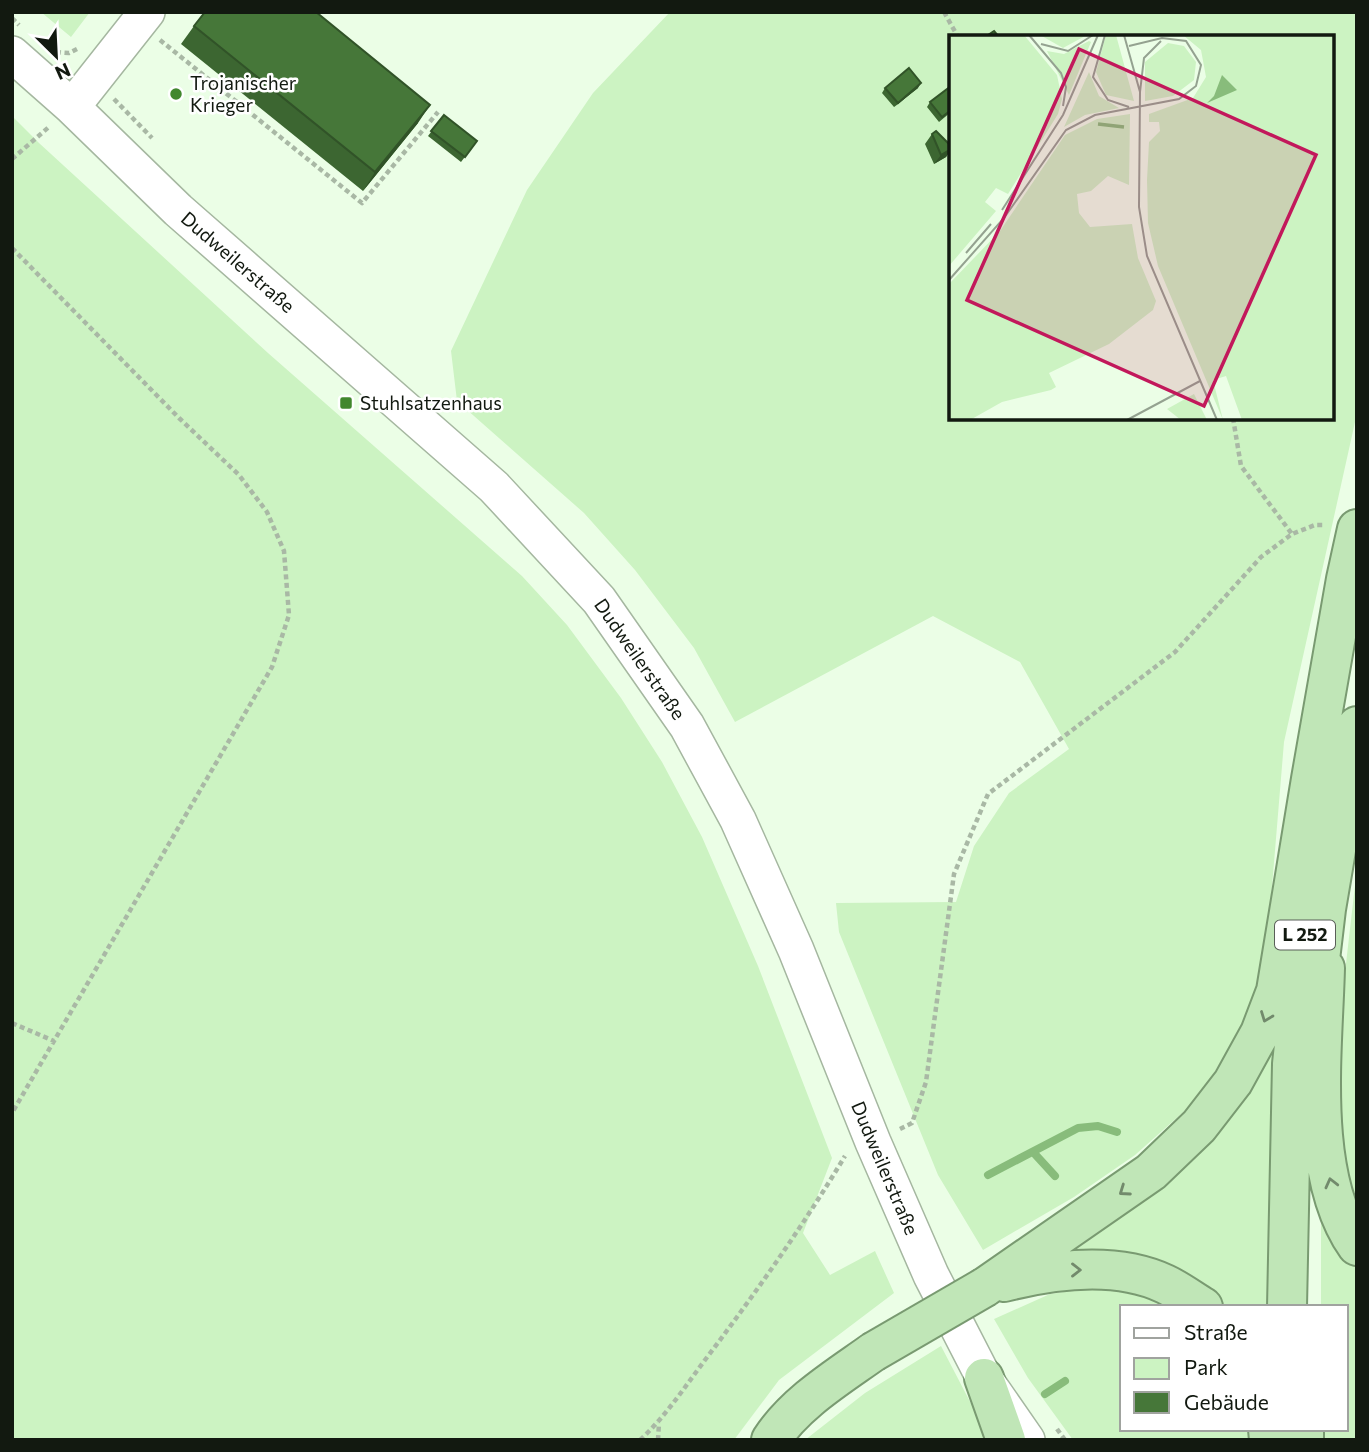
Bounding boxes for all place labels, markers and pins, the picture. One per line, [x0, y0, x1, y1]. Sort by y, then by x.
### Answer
place label: Trojanischer Krieger [190, 71, 297, 116]
marker: Trojanischer Krieger [168, 86, 184, 102]
place label: Stuhlsatzenhaus [360, 391, 502, 414]
marker: Stuhlsatzenhaus [338, 395, 354, 411]

